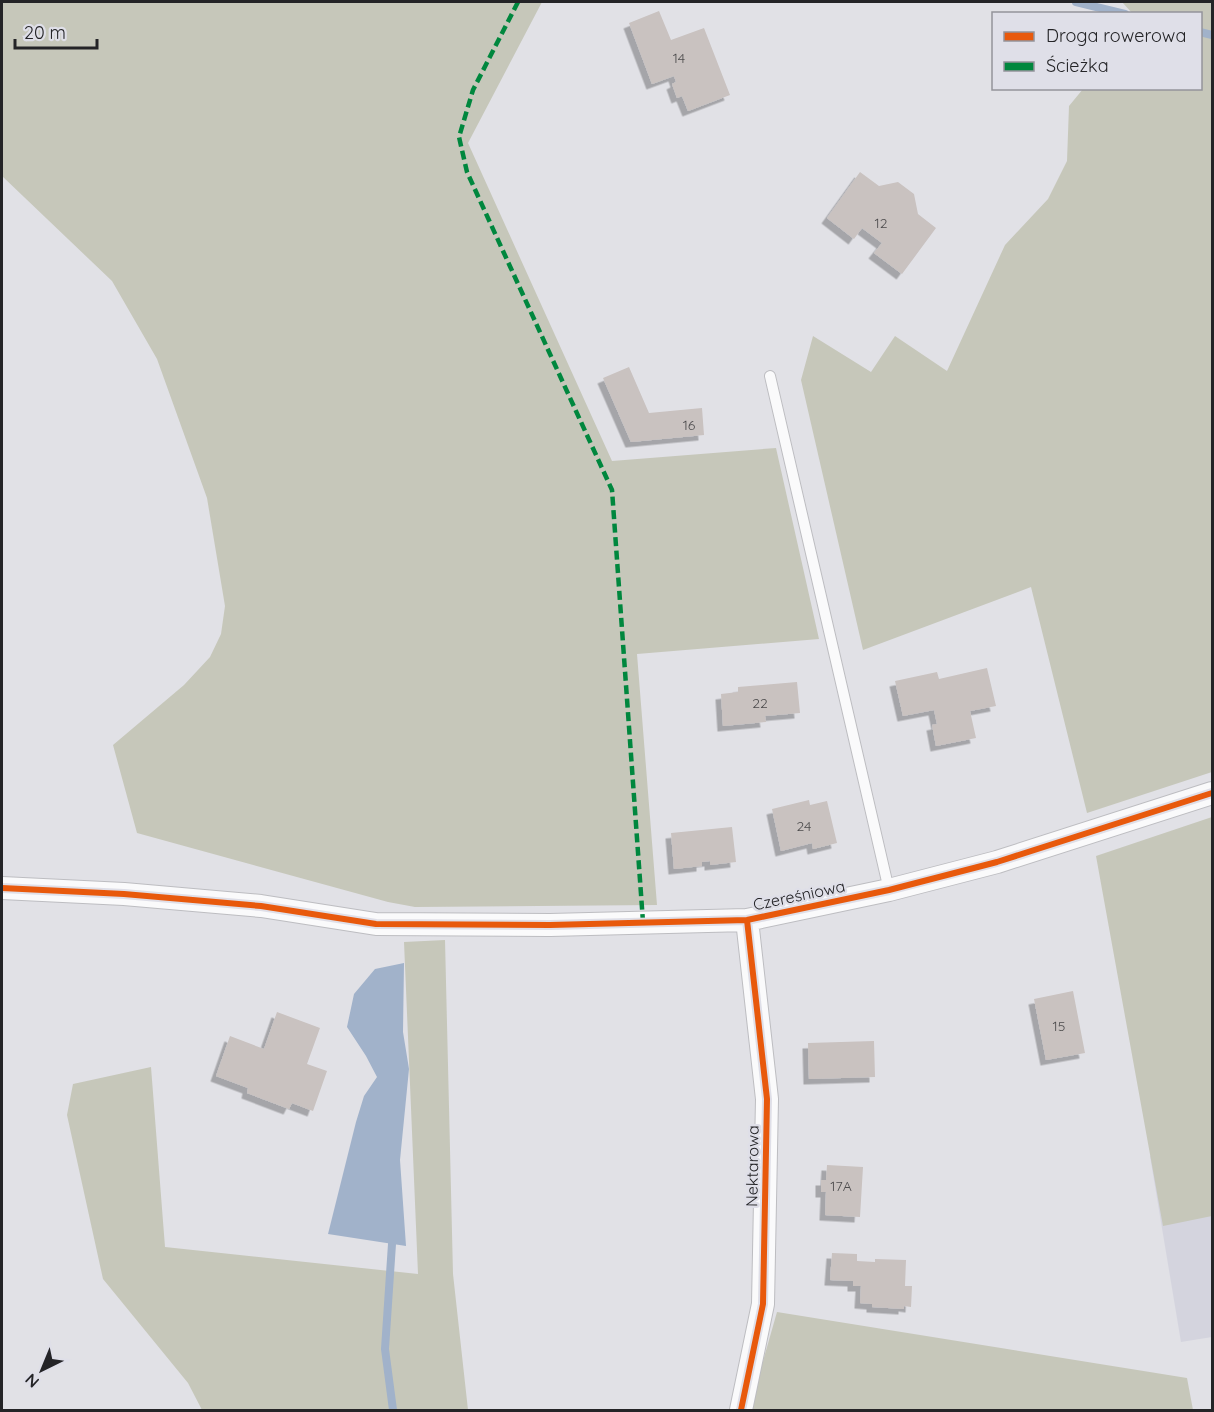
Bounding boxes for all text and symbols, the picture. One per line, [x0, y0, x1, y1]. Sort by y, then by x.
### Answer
scale bar [15, 12, 98, 50]
legend [992, 12, 1202, 90]
text: 20 m [24, 21, 66, 44]
text: Droga rowerowa [1046, 24, 1186, 47]
house number: 14 [673, 49, 685, 67]
text: Ścieżka [1046, 54, 1109, 77]
house number: 12 [875, 214, 888, 232]
house number: 16 [683, 416, 696, 434]
house number: 22 [752, 694, 768, 712]
house number: 24 [797, 817, 811, 835]
street label: Czereśniowa [751, 876, 847, 914]
house number: 15 [1053, 1017, 1065, 1035]
street label: Nektarowa [741, 1125, 763, 1207]
house number: 17A [830, 1177, 852, 1195]
north arrow [12, 1340, 72, 1400]
text: N [21, 1370, 43, 1392]

